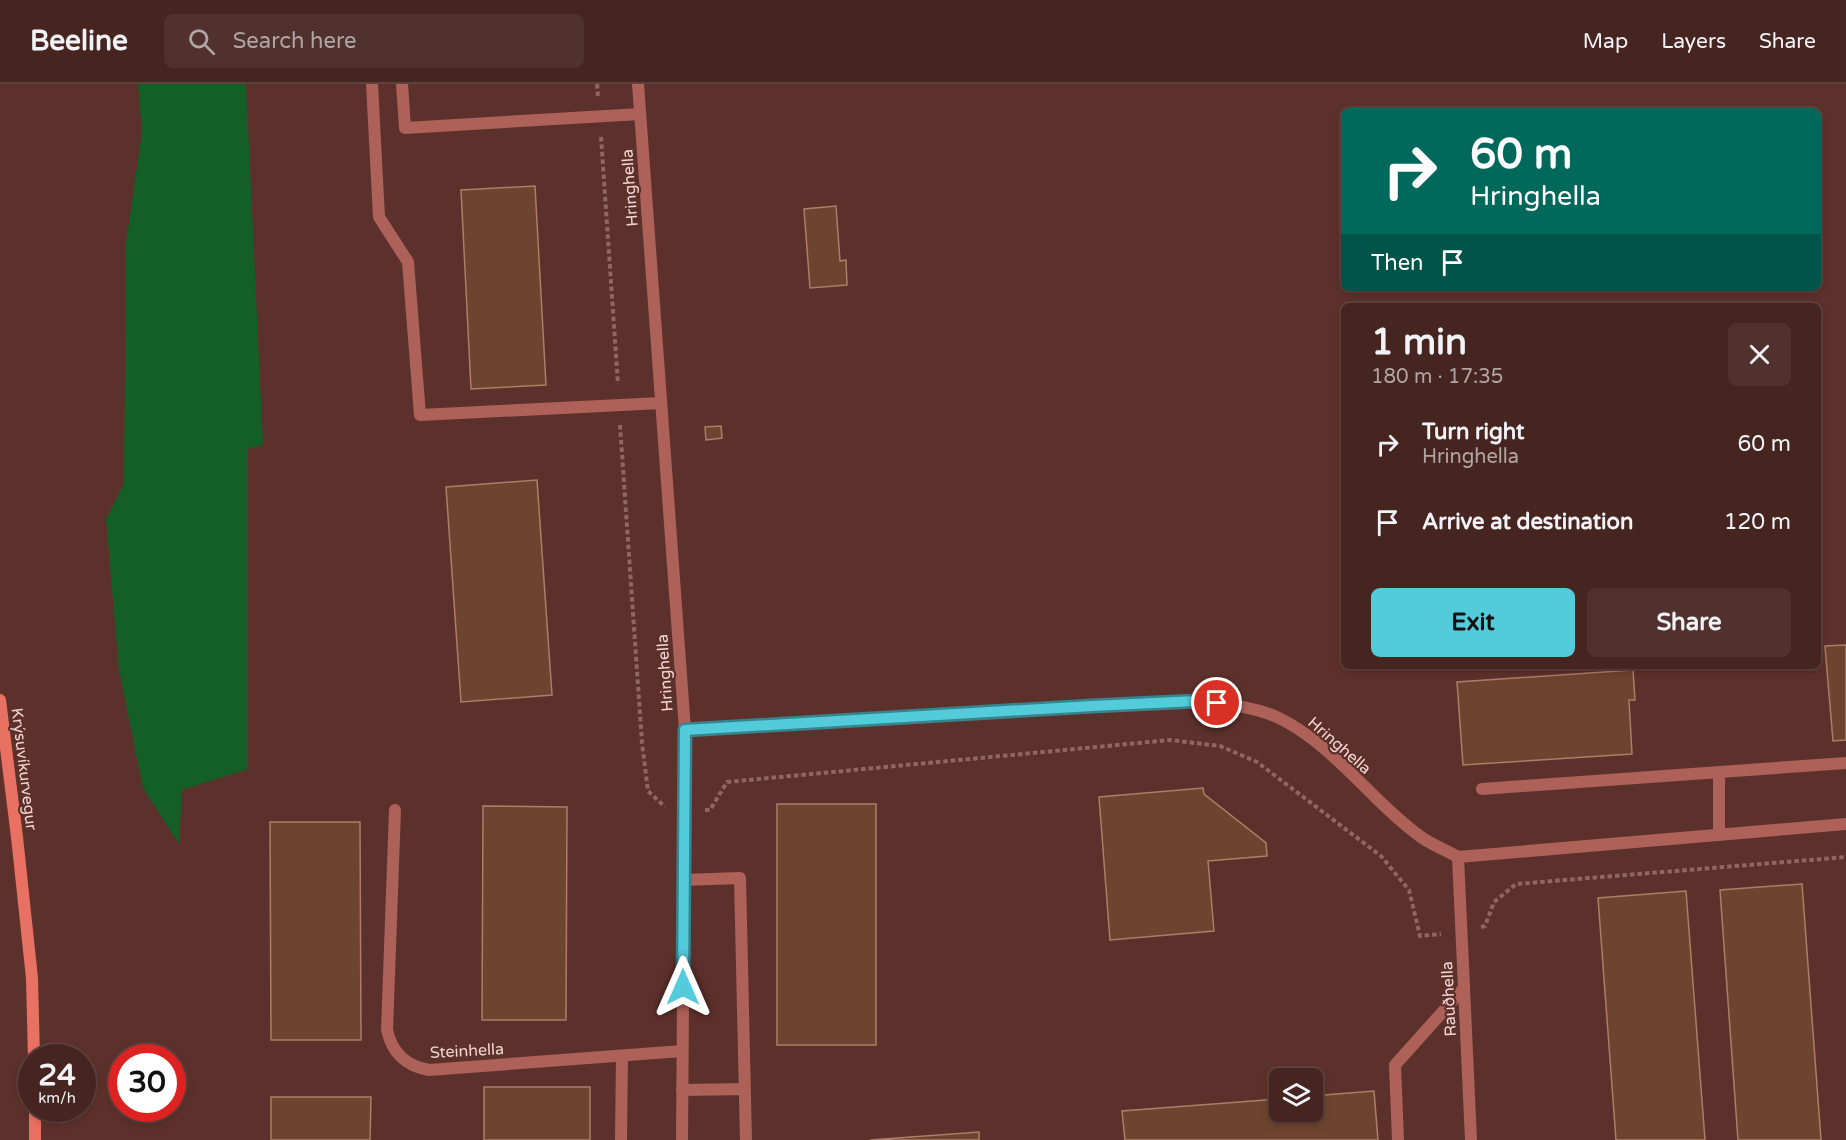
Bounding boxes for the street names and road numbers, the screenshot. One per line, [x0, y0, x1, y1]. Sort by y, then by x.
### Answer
street label: Hringhella [617, 149, 643, 227]
street label: Hringhella [652, 634, 678, 712]
street label: Krýsuvíkurvegur [7, 707, 42, 832]
street label: Hringhella [1303, 713, 1375, 779]
street label: Rauðhella [1437, 961, 1461, 1037]
street label: Steinhella [430, 1039, 505, 1063]

